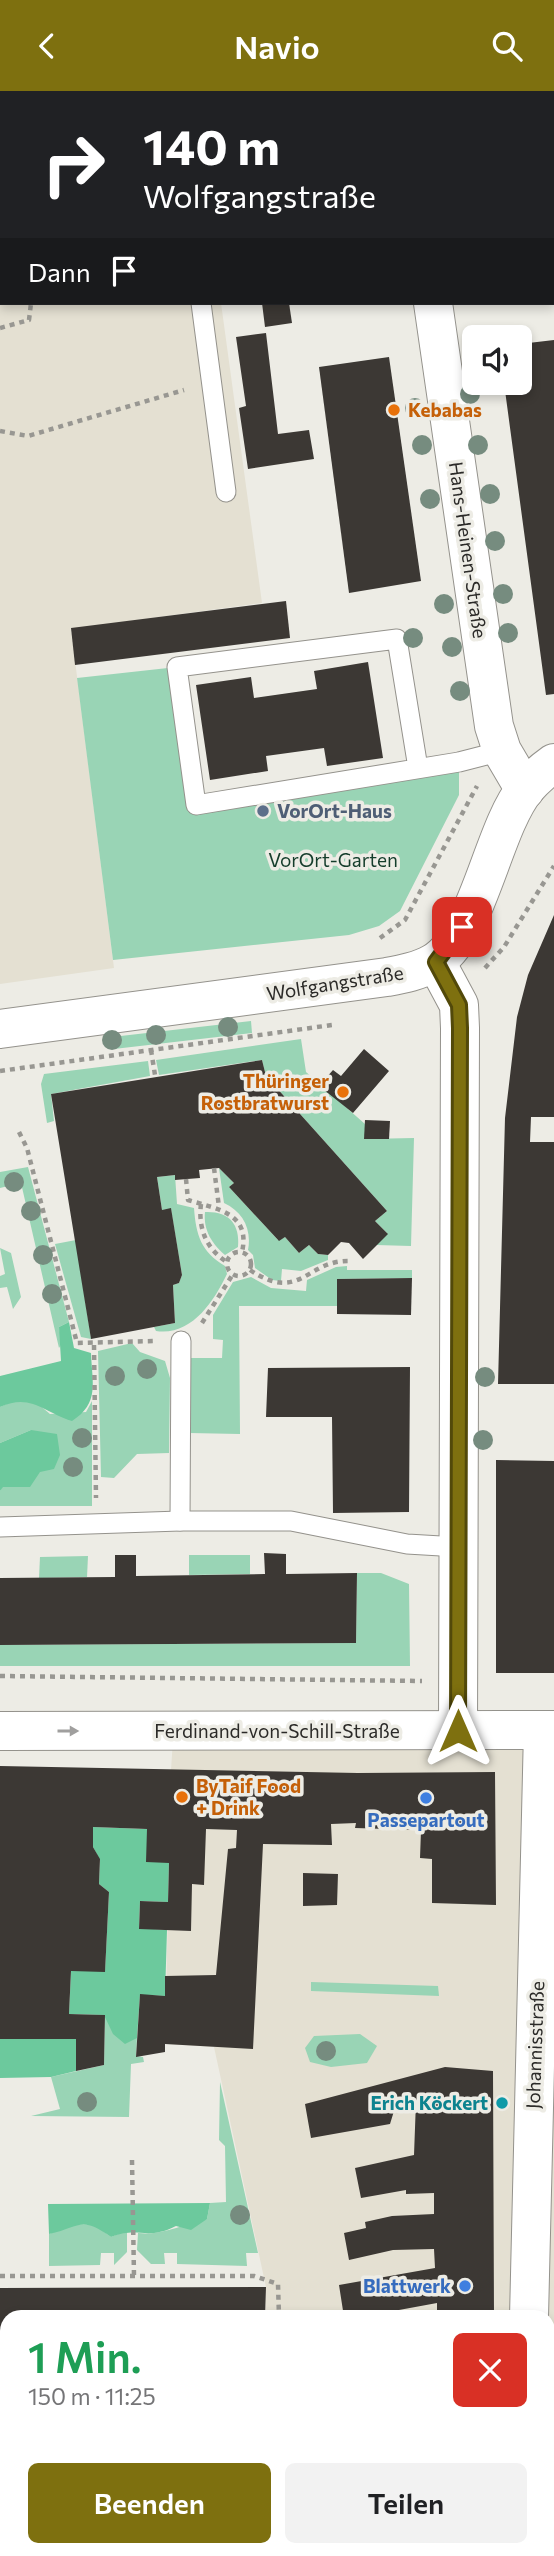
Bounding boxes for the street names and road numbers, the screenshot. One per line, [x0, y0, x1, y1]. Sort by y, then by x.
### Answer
street label: Hans-Heinen-Straße [445, 460, 492, 640]
street label: Wolfgangstraße [265, 960, 405, 1005]
street label: Ferdinand-von-Schill-Straße [154, 1719, 400, 1742]
street label: Johannisstraße [521, 1980, 548, 2109]

